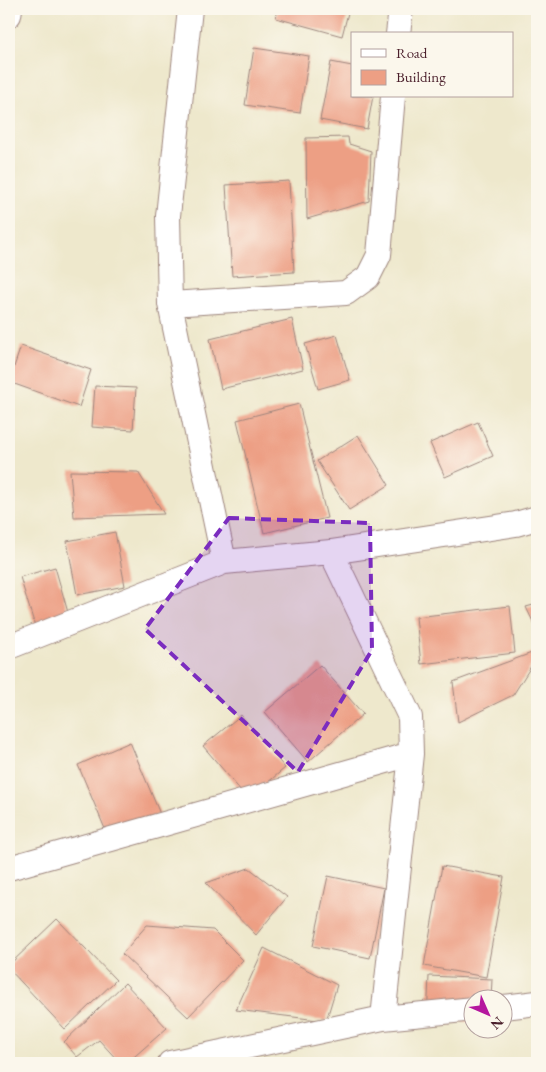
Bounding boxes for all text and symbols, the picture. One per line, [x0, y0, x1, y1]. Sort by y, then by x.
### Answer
legend [351, 32, 514, 98]
text: Road [396, 43, 428, 62]
text: Building [396, 67, 446, 86]
north arrow [464, 990, 514, 1040]
text: N [486, 1013, 508, 1034]

